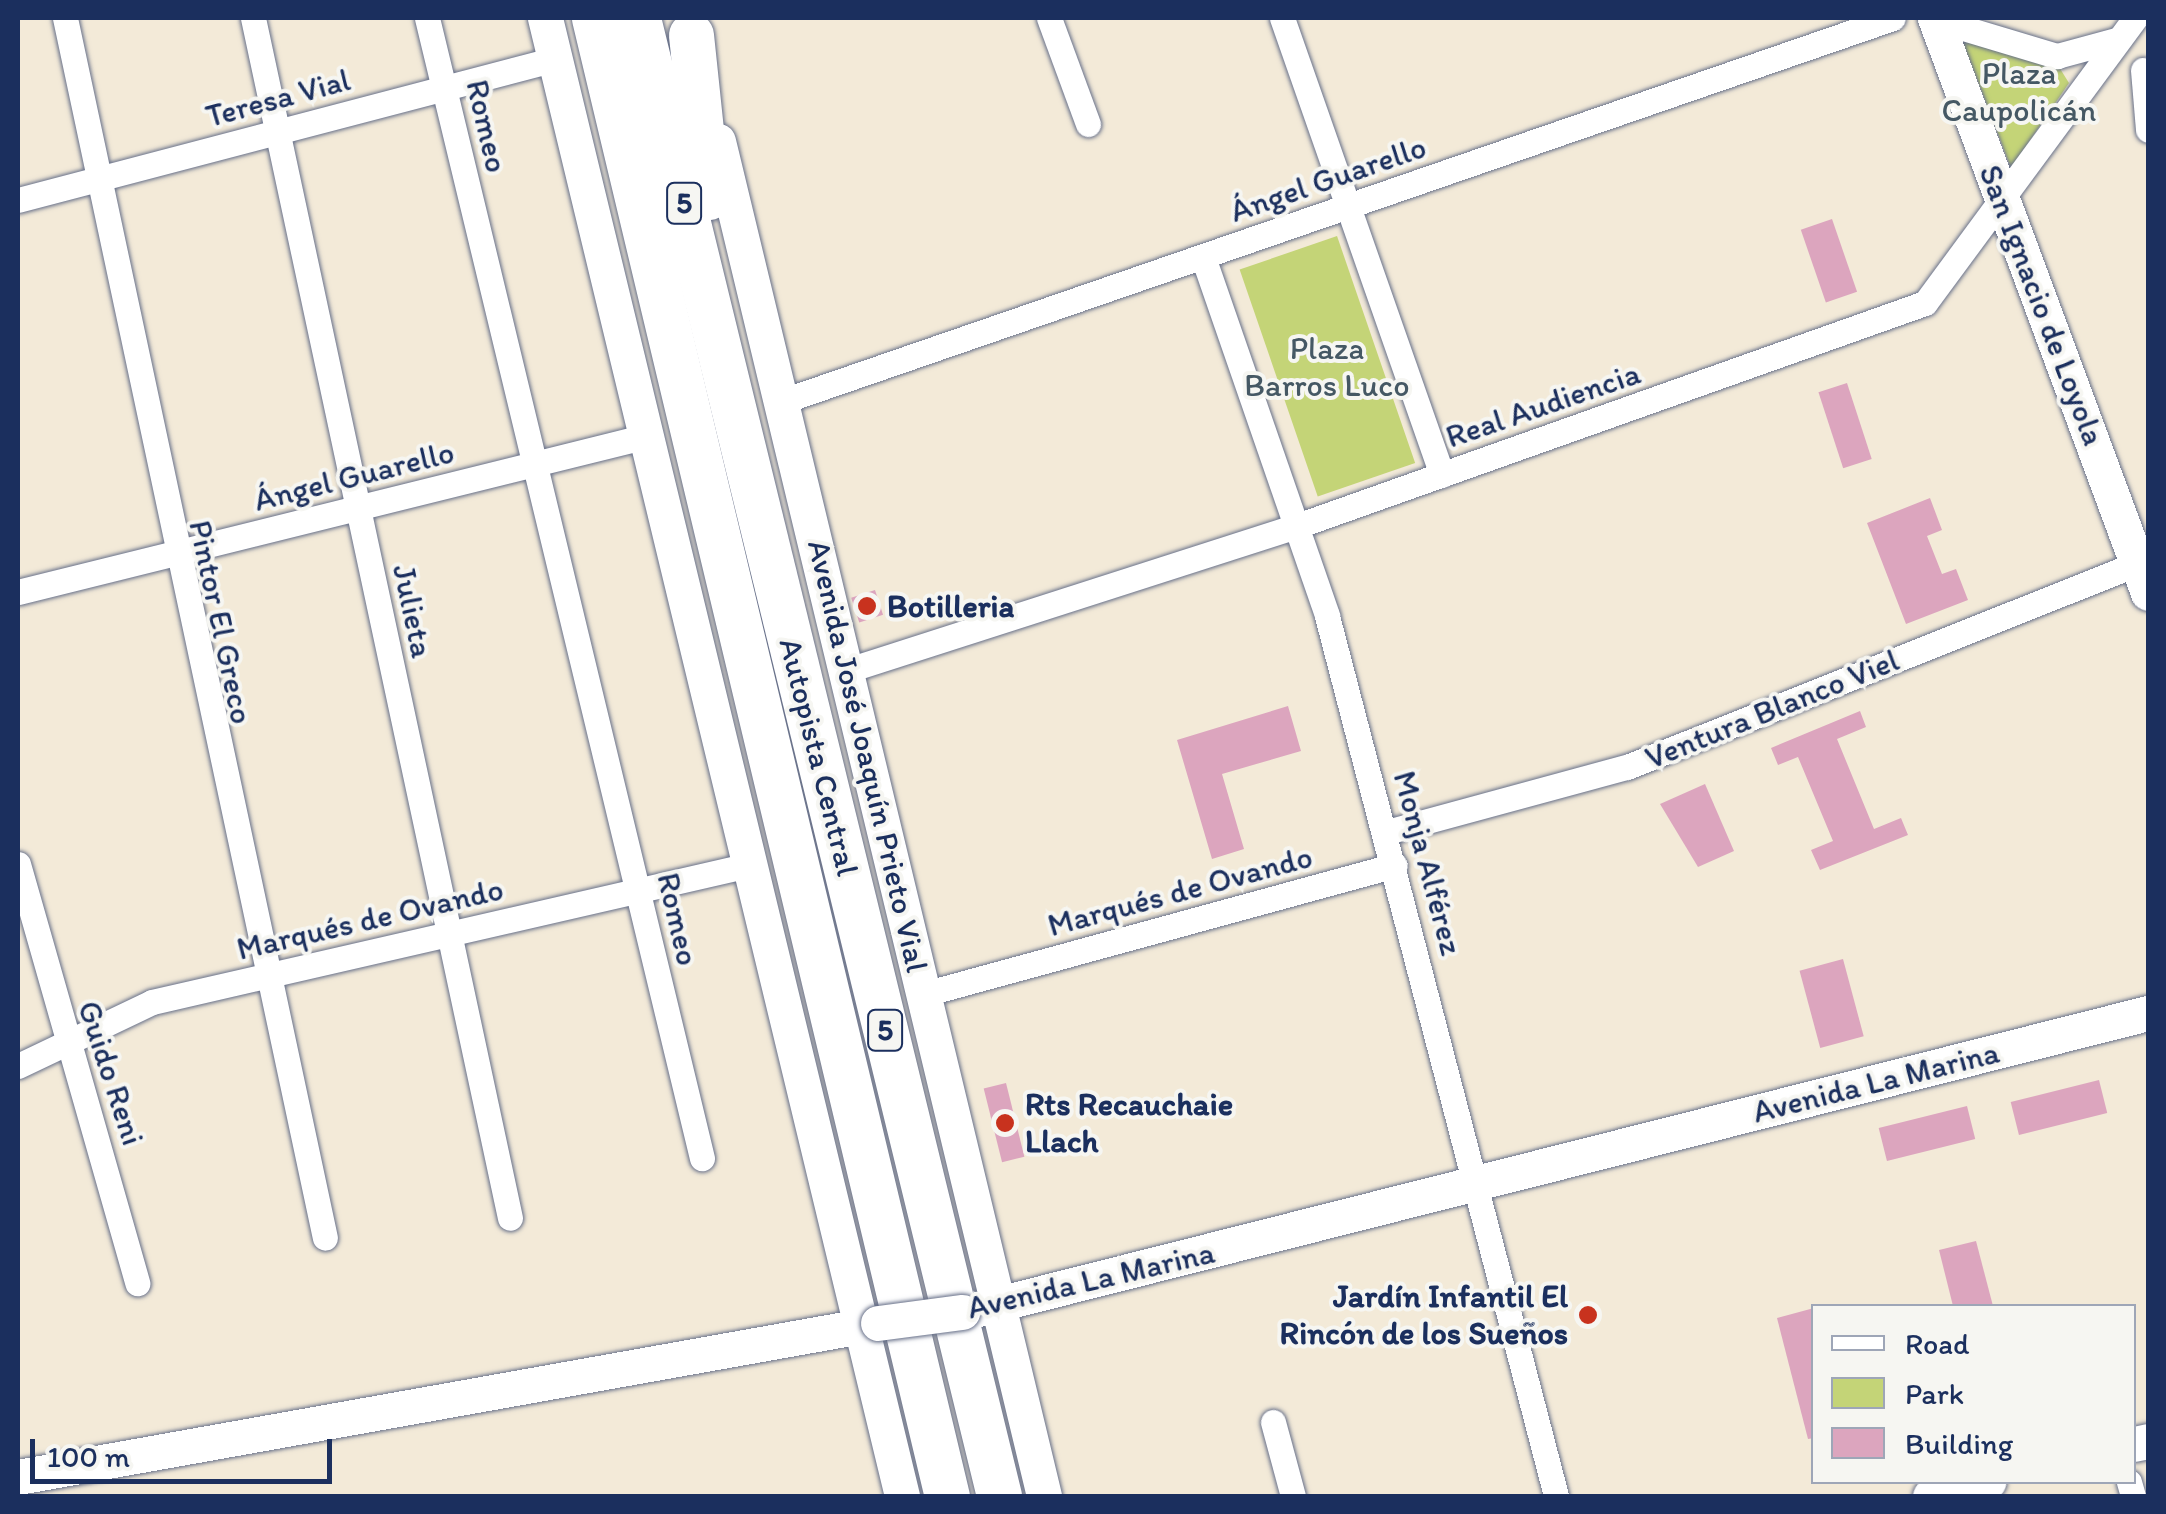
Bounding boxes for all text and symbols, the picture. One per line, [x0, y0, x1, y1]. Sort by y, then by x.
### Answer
park label: Plaza Caupolicán [1942, 55, 2096, 130]
street label: Teresa Vial [202, 60, 354, 136]
street label: Romeo [458, 76, 516, 176]
street label: Ángel Guarello [1225, 128, 1431, 230]
street label: San Ignacio de Loyola [1971, 159, 2113, 451]
road number: 5 [664, 178, 704, 228]
park label: Plaza Barros Luco [1245, 330, 1409, 405]
street label: Real Audiencia [1441, 354, 1645, 456]
street label: Ángel Guarello [250, 433, 458, 519]
street label: Pintor El Greco [181, 517, 261, 727]
street label: Avenida José Joaquín Prieto Vial [800, 537, 936, 975]
street label: Julieta [384, 561, 442, 661]
place label: Botilleria [887, 587, 1014, 625]
marker: Botilleria [856, 595, 878, 617]
street label: Autopista Central [771, 634, 867, 880]
street label: Ventura Blanco Viel [1640, 641, 1904, 777]
street label: Monja Alférez [1385, 766, 1471, 960]
street label: Marqués de Ovando [1044, 837, 1316, 945]
street label: Romeo [649, 869, 707, 969]
street label: Marqués de Ovando [234, 870, 506, 968]
street label: Guido Reni [70, 996, 152, 1150]
road number: 5 [865, 1005, 905, 1055]
street label: Avenida La Marina [1749, 1033, 2003, 1131]
place label: Rts Recauchaie Llach [1025, 1086, 1233, 1161]
marker: Rts Recauchaie Llach [994, 1112, 1016, 1134]
street label: Avenida La Marina [963, 1233, 1219, 1327]
place label: Jardín Infantil El Rincón de los Sueños [1280, 1278, 1568, 1353]
marker: Jardín Infantil El Rincón de los Sueños [1577, 1304, 1599, 1326]
legend [1811, 1304, 2136, 1484]
text: Road [1905, 1325, 1970, 1362]
text: Park [1905, 1375, 1964, 1412]
scale bar [35, 1419, 338, 1481]
text: Building [1905, 1425, 2013, 1462]
text: 100 m [47, 1438, 130, 1475]

